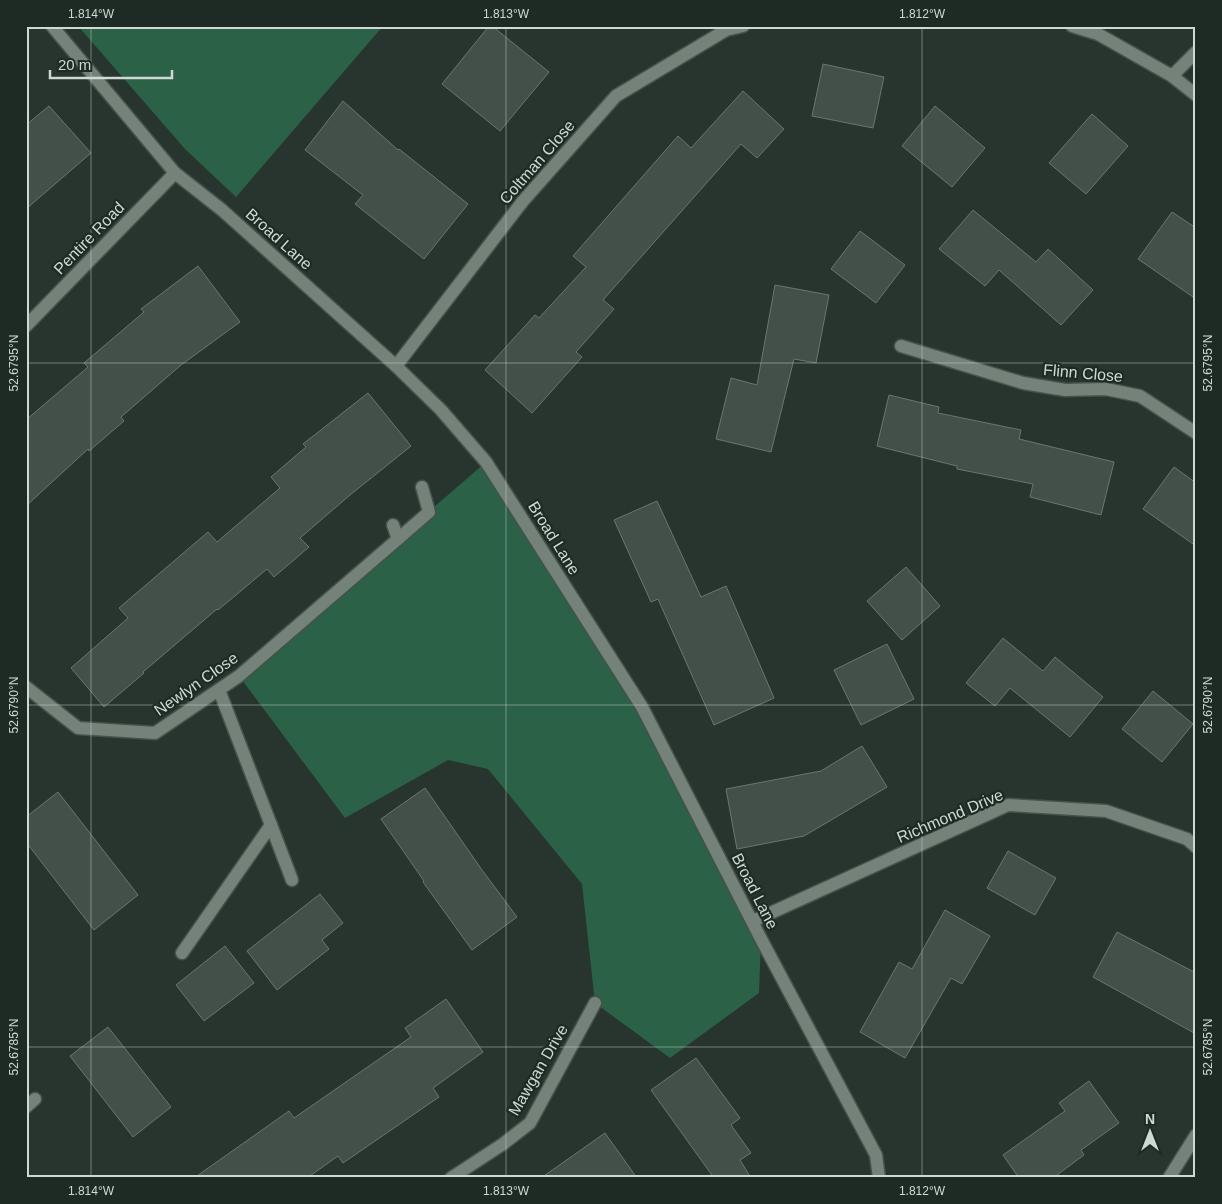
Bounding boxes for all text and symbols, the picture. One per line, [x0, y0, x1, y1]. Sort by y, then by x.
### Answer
text: 1.814°W [68, 7, 115, 21]
text: 1.813°W [483, 7, 530, 21]
text: 1.812°W [899, 7, 946, 21]
scale bar [50, 48, 172, 80]
text: 20 m [58, 56, 91, 73]
street label: Coltman Close [496, 117, 578, 207]
street label: Pentire Road [50, 199, 128, 277]
street label: Broad Lane [243, 205, 316, 273]
text: 52.6795°N [7, 335, 21, 391]
text: 52.6795°N [1201, 335, 1215, 391]
street label: Flinn Close [1042, 361, 1124, 385]
street label: Broad Lane [525, 498, 583, 578]
street label: Newlyn Close [151, 649, 241, 719]
text: 52.6790°N [7, 677, 21, 733]
text: 52.6790°N [1201, 677, 1215, 733]
street label: Richmond Drive [894, 786, 1006, 846]
street label: Broad Lane [729, 850, 781, 932]
text: 52.6785°N [7, 1019, 21, 1075]
text: 52.6785°N [1201, 1019, 1215, 1075]
street label: Mawgan Drive [505, 1021, 571, 1119]
north arrow [1124, 1106, 1174, 1156]
text: N [1145, 1111, 1155, 1127]
text: 1.814°W [68, 1184, 115, 1198]
text: 1.813°W [483, 1184, 530, 1198]
text: 1.812°W [899, 1184, 946, 1198]

